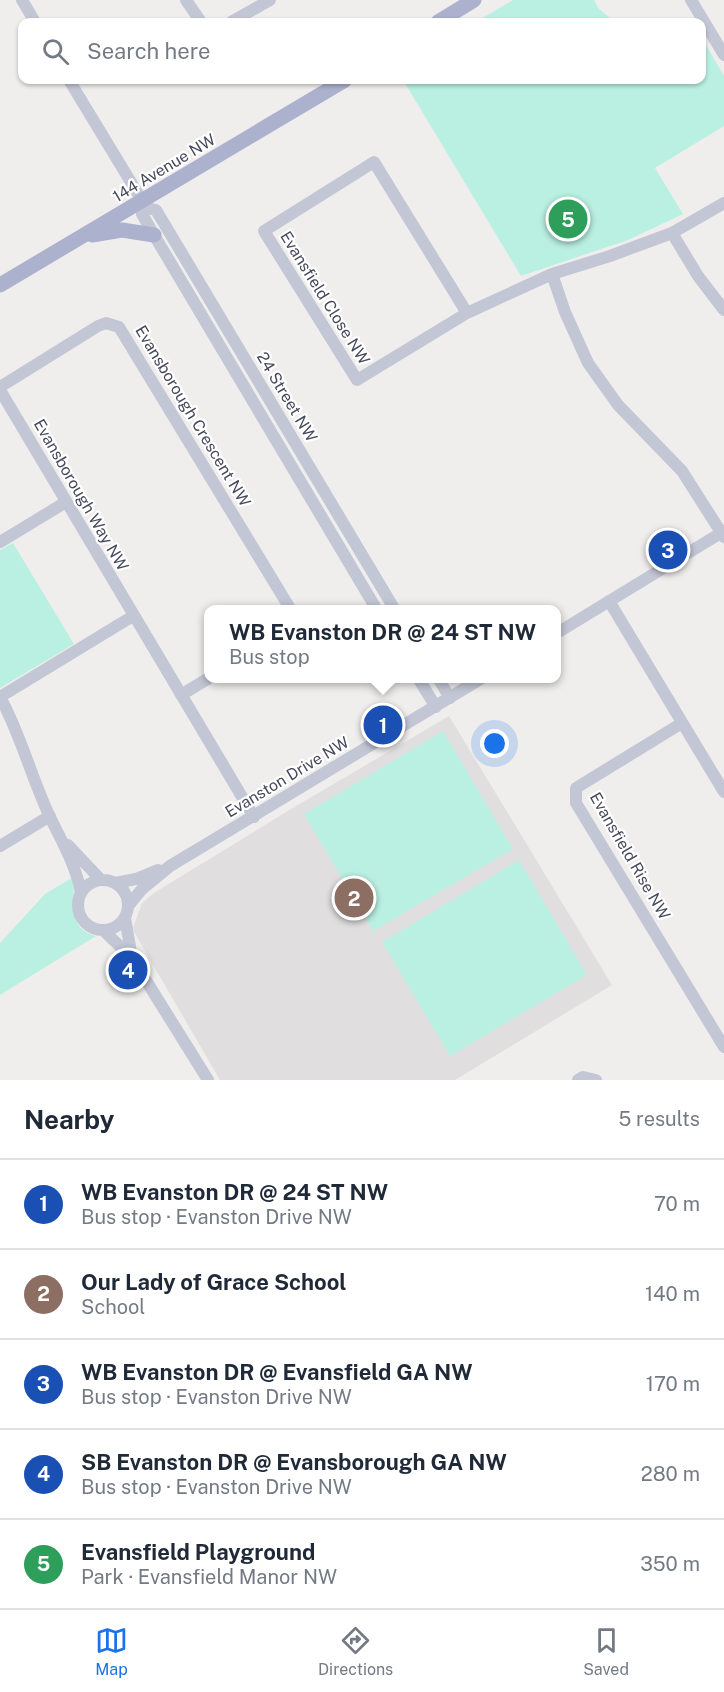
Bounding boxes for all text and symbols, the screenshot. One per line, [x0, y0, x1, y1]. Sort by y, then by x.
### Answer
search box [18, 18, 706, 84]
icon: search [39, 35, 72, 68]
text: Search here [87, 38, 211, 64]
street label: 144 Avenue NW [109, 130, 219, 206]
pin: 5 [548, 196, 588, 242]
street label: Evansfield Close NW [276, 228, 374, 368]
street label: Evansborough Crescent NW [131, 322, 255, 510]
street label: 24 Street NW [253, 349, 321, 445]
street label: Evansborough Way NW [30, 416, 132, 574]
pin: 3 [648, 528, 688, 572]
popup [204, 605, 561, 683]
text: WB Evanston DR @ 24 ST NW [229, 619, 536, 645]
text: Bus stop [229, 645, 310, 669]
pin: 1 [364, 702, 403, 748]
your location [480, 729, 509, 758]
street label: Evanston Drive NW [222, 733, 352, 821]
street label: Evansfield Rise NW [586, 789, 674, 923]
pin: 2 [334, 876, 374, 920]
pin: 4 [108, 948, 148, 992]
text: Nearby [24, 1104, 114, 1135]
text: 5 results [618, 1107, 700, 1131]
text: WB Evanston DR @ 24 ST NW [81, 1179, 388, 1205]
text: 1 [39, 1192, 48, 1216]
text: 70 m [654, 1192, 700, 1216]
text: Bus stop · Evanston Drive NW [81, 1205, 352, 1229]
text: Our Lady of Grace School [81, 1269, 347, 1295]
text: 2 [37, 1282, 50, 1306]
text: 140 m [645, 1282, 700, 1306]
text: School [81, 1295, 145, 1319]
text: WB Evanston DR @ Evansfield GA NW [81, 1359, 473, 1385]
text: 3 [37, 1372, 50, 1396]
text: 170 m [646, 1372, 700, 1396]
text: Bus stop · Evanston Drive NW [81, 1385, 352, 1409]
text: SB Evanston DR @ Evansborough GA NW [81, 1449, 507, 1475]
text: 4 [37, 1462, 50, 1486]
text: 280 m [641, 1462, 700, 1486]
text: Bus stop · Evanston Drive NW [81, 1475, 352, 1499]
text: Evansfield Playground [81, 1539, 315, 1565]
text: 5 [37, 1552, 50, 1576]
text: 350 m [640, 1552, 700, 1576]
text: Park · Evansfield Manor NW [81, 1565, 337, 1589]
tab: Map [95, 1624, 128, 1679]
tab: Directions [318, 1624, 393, 1679]
tab: Saved [583, 1624, 629, 1679]

